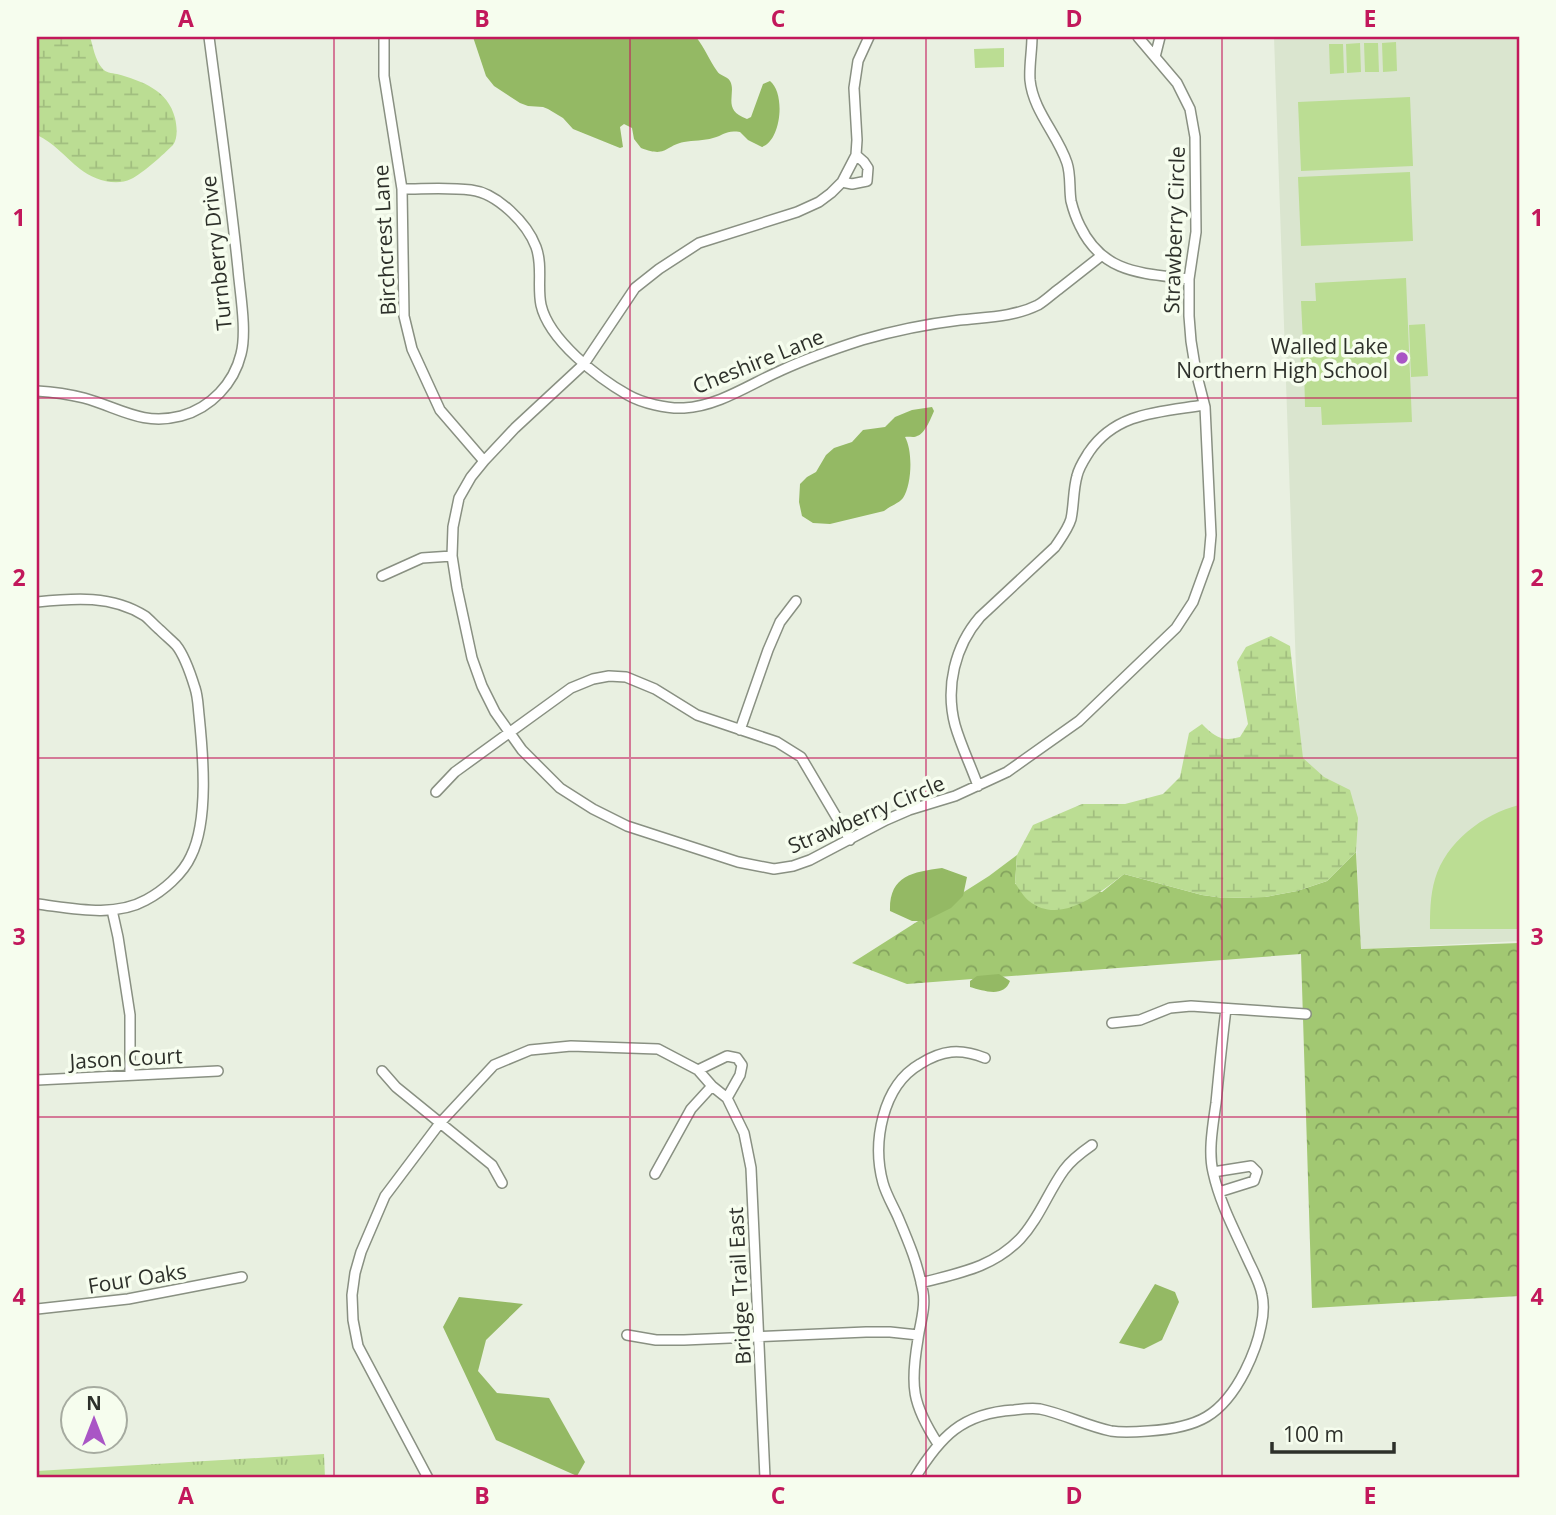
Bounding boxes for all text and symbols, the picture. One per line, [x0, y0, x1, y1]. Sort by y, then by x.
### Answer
text: A [178, 2, 194, 34]
text: B [474, 2, 490, 34]
text: C [771, 2, 785, 34]
text: D [1065, 2, 1083, 34]
text: E [1364, 2, 1376, 34]
street label: Strawberry Circle [1157, 146, 1191, 314]
street label: Birchcrest Lane [366, 164, 402, 316]
street label: Turnberry Drive [194, 174, 238, 332]
text: 1 [12, 201, 26, 233]
text: 1 [1530, 201, 1544, 233]
street label: Cheshire Lane [688, 322, 828, 400]
place label: Walled Lake Northern High School [1176, 332, 1388, 384]
marker: Walled Lake Northern High School [1394, 350, 1410, 366]
text: 2 [12, 561, 26, 593]
text: 2 [1530, 561, 1544, 593]
street label: Strawberry Circle [783, 768, 949, 860]
text: 3 [12, 920, 26, 952]
text: 3 [1530, 920, 1544, 952]
street label: Jason Court [67, 1041, 183, 1075]
street label: Bridge Trail East [721, 1207, 757, 1365]
street label: Four Oaks [86, 1256, 188, 1300]
text: 4 [12, 1280, 26, 1312]
text: 4 [1530, 1280, 1544, 1312]
north arrow [60, 1386, 130, 1456]
text: N [86, 1390, 102, 1416]
scale bar [1272, 1410, 1395, 1454]
text: 100 m [1283, 1420, 1344, 1448]
text: A [178, 1479, 194, 1511]
text: B [474, 1479, 490, 1511]
text: C [771, 1479, 785, 1511]
text: D [1065, 1479, 1083, 1511]
text: E [1364, 1479, 1376, 1511]

